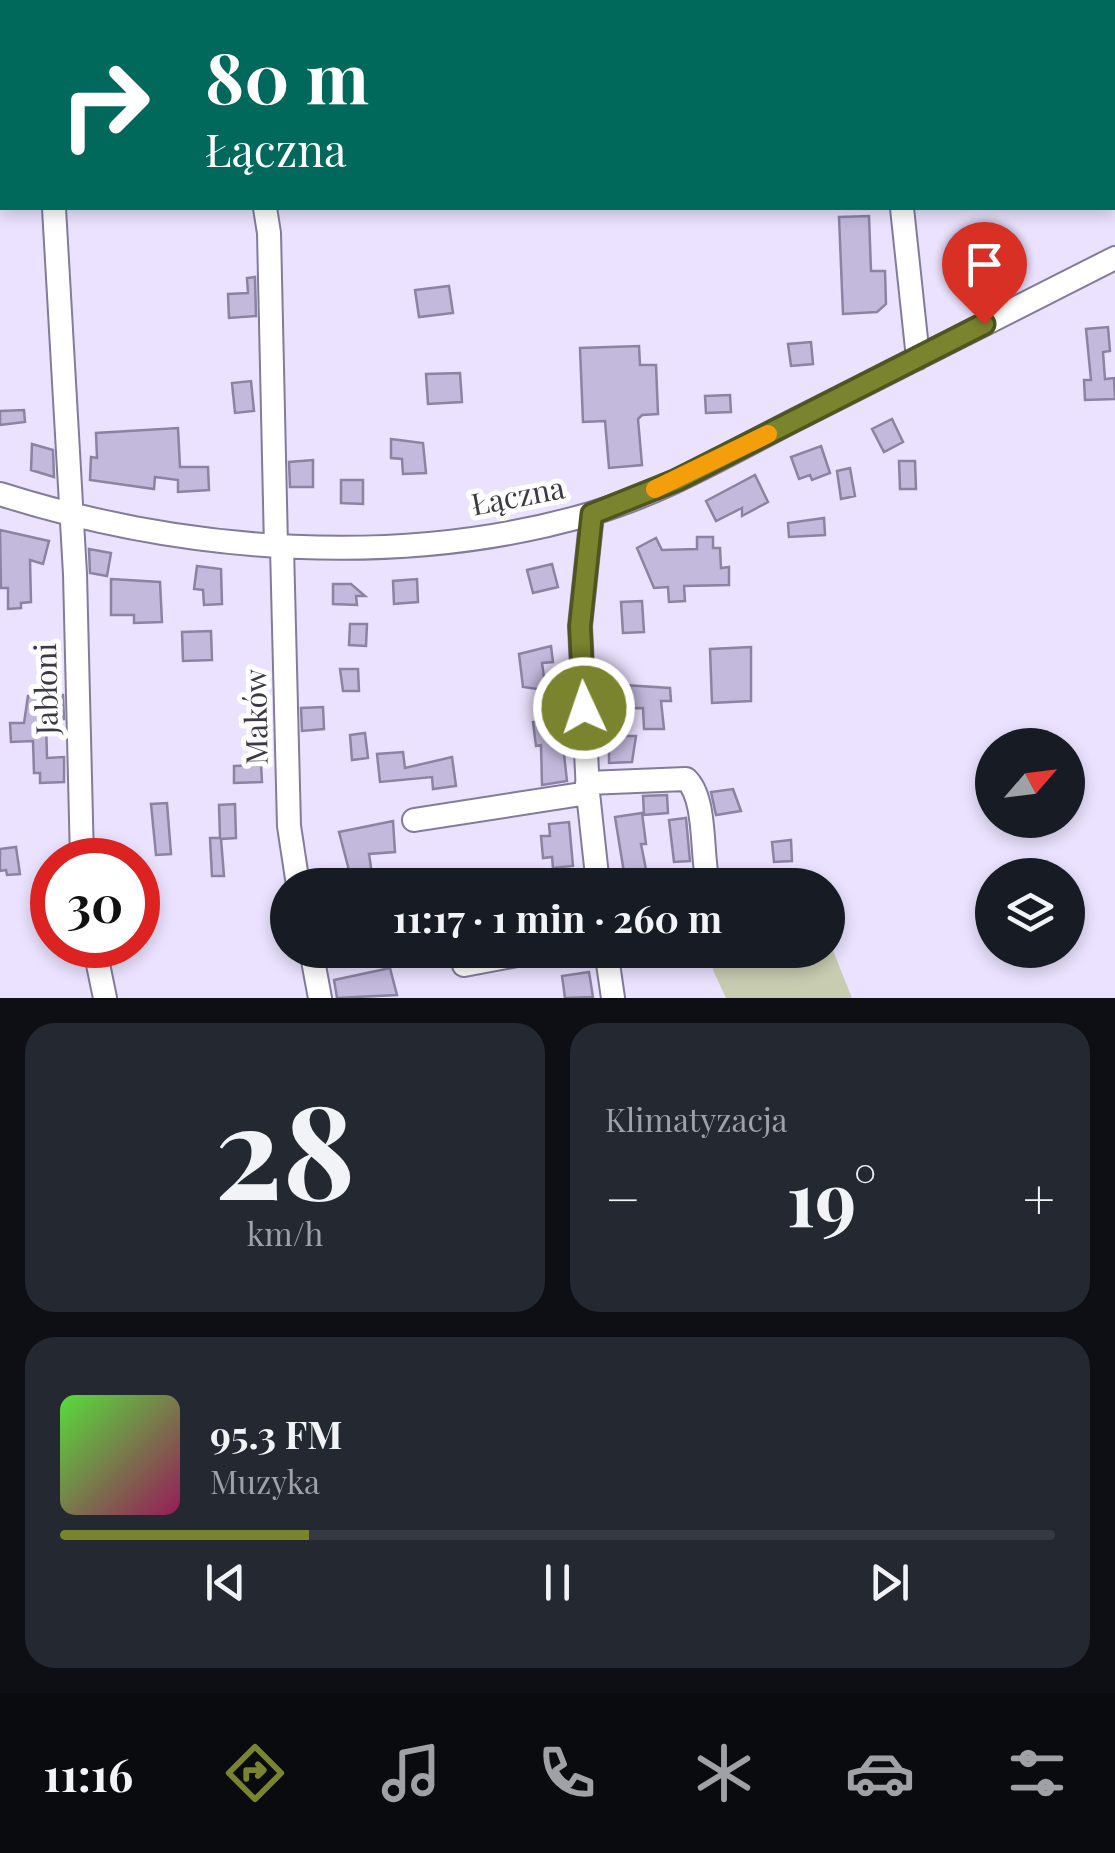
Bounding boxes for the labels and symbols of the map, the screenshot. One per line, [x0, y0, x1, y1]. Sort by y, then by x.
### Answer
pin [942, 222, 1027, 325]
street label: Łączna [468, 466, 568, 524]
street label: Jabłoni [24, 642, 66, 736]
position arrow [532, 656, 636, 760]
street label: Maków [234, 668, 276, 765]
north arrow [975, 728, 1085, 838]
speed limit sign: 30 [30, 838, 160, 968]

